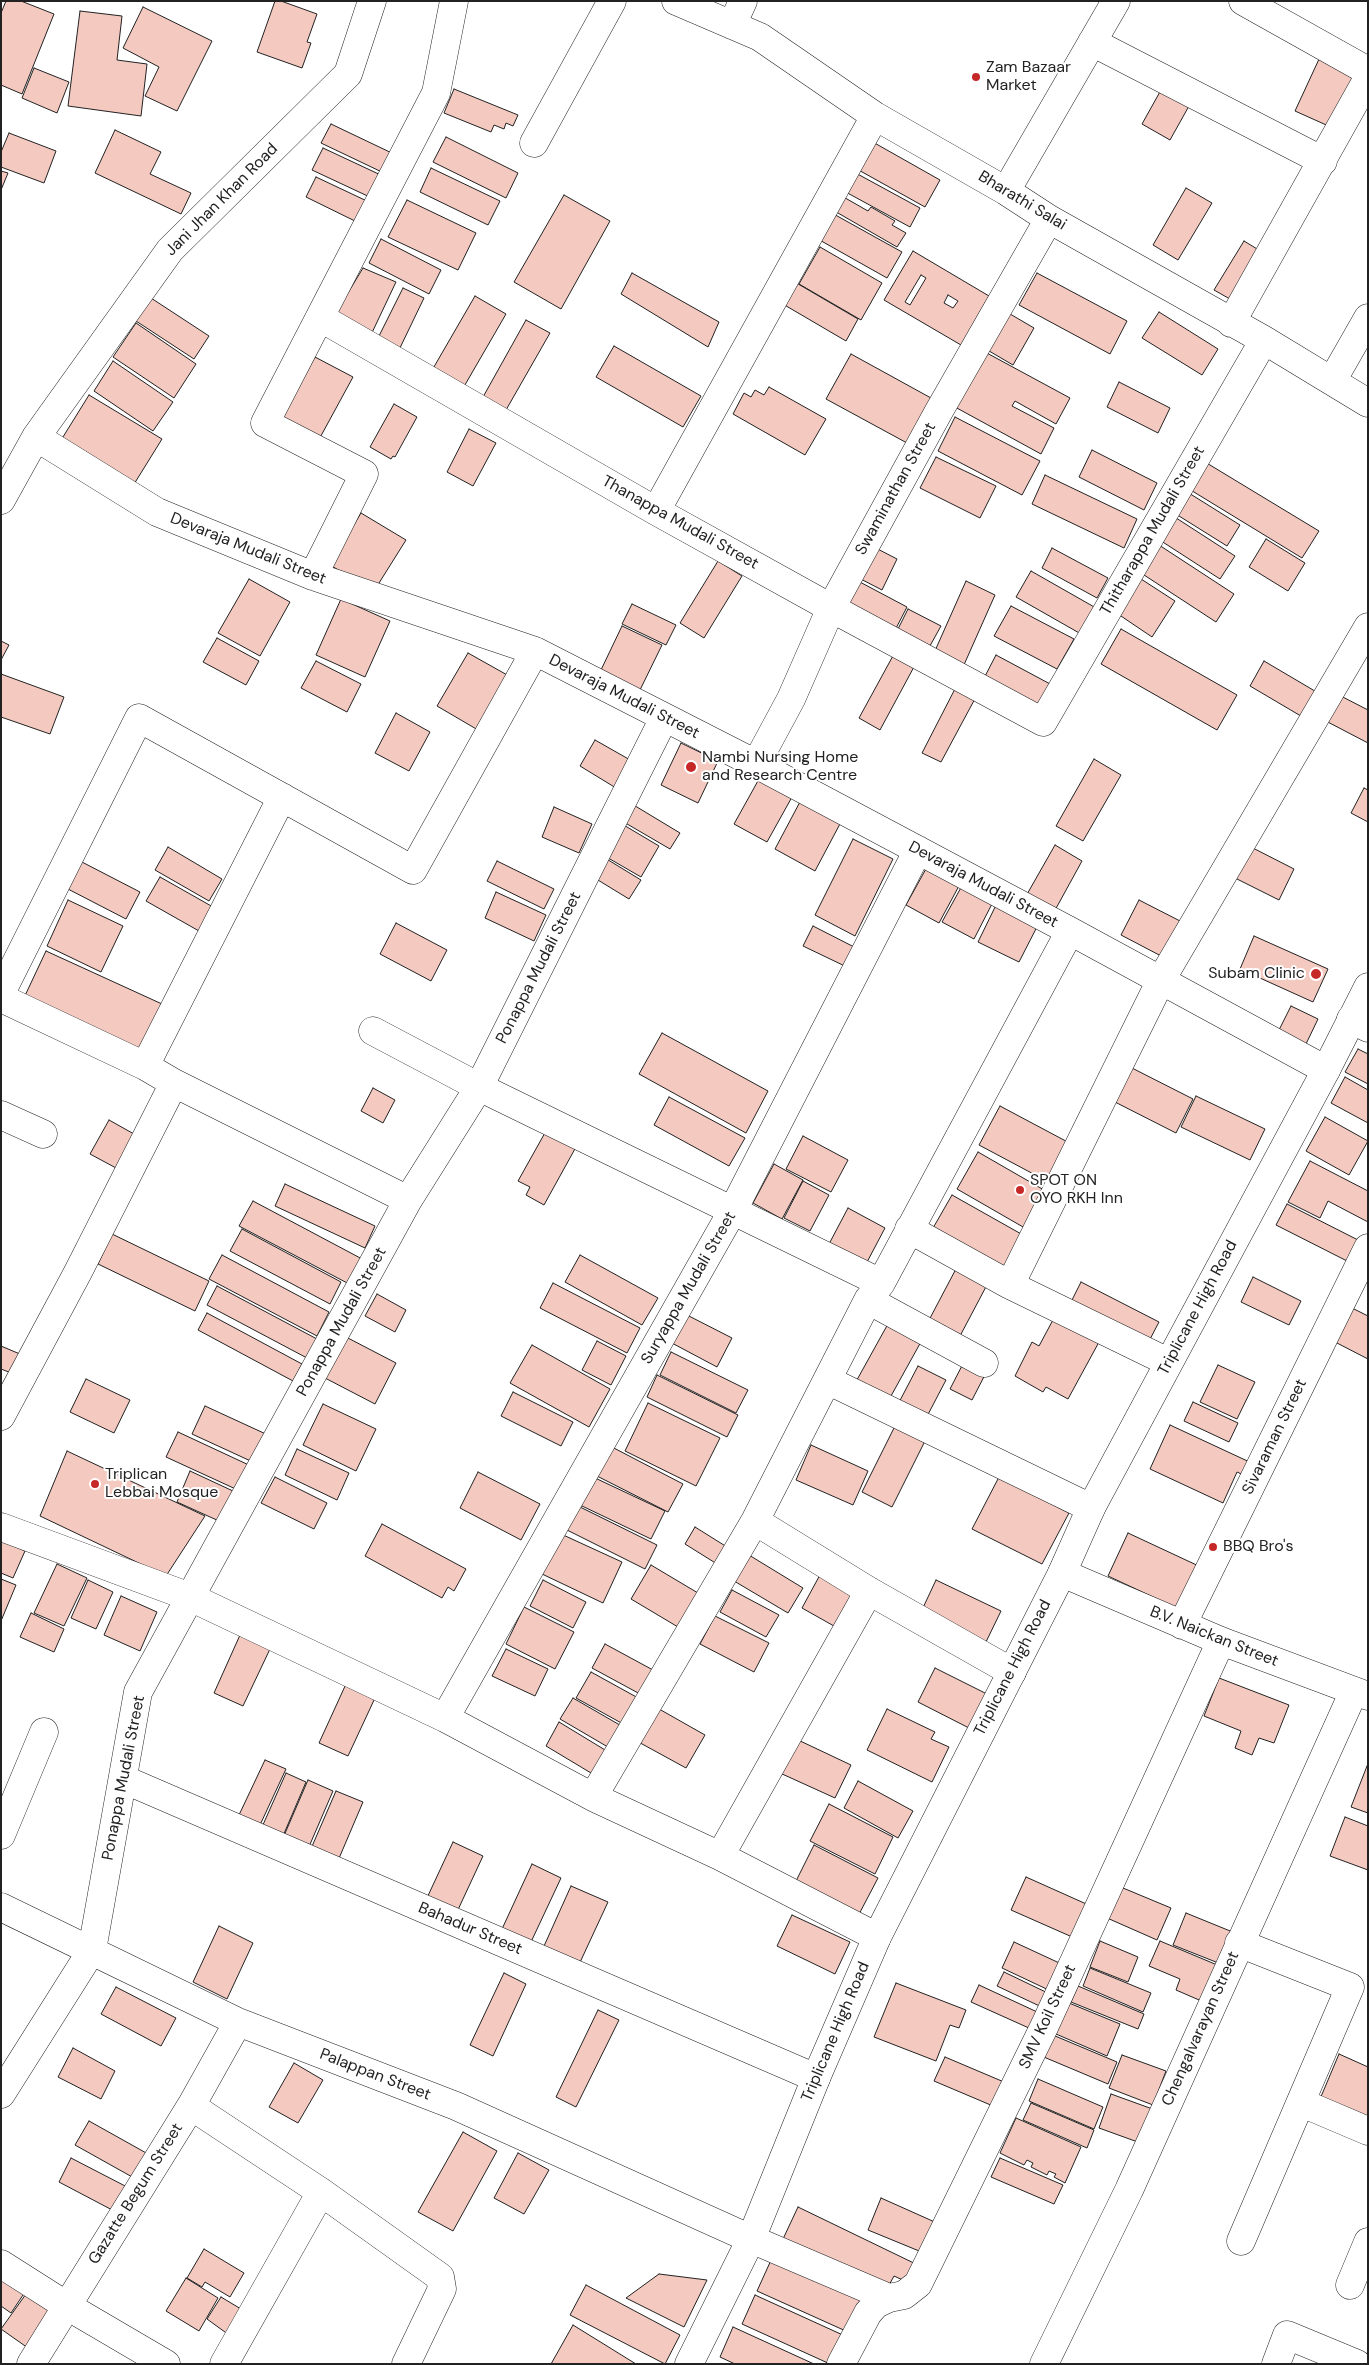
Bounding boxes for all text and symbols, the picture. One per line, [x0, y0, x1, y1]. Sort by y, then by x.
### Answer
place label: Zam Bazaar Market [986, 58, 1071, 96]
marker: Zam Bazaar Market [970, 71, 982, 83]
street label: Jani Jhan Khan Road [162, 140, 282, 260]
street label: Bharathi Salai [974, 167, 1070, 235]
street label: Swaminathan Street [852, 419, 940, 559]
street label: Thitharappa Mudali Street [1097, 443, 1209, 619]
street label: Thanappa Mudali Street [598, 472, 762, 574]
street label: Devaraja Mudali Street [167, 509, 329, 589]
street label: Devaraja Mudali Street [546, 651, 702, 743]
place label: Nambi Nursing Home and Research Centre [702, 748, 858, 786]
marker: Nambi Nursing Home and Research Centre [684, 760, 698, 774]
street label: Devaraja Mudali Street [905, 837, 1061, 933]
street label: Ponappa Mudali Street [492, 889, 586, 1047]
place label: Subam Clinic [1208, 964, 1305, 984]
marker: Subam Clinic [1309, 967, 1323, 981]
place label: SPOT ON OYO RKH Inn [1030, 1171, 1123, 1209]
marker: SPOT ON OYO RKH Inn [1014, 1184, 1026, 1196]
street label: Suryappa Mudali Street [637, 1208, 741, 1368]
street label: Triplicane High Road [1154, 1237, 1242, 1379]
street label: Ponappa Mudali Street [293, 1244, 391, 1400]
street label: Sivaraman Street [1239, 1376, 1311, 1498]
place label: Triplican Lebbai Mosque [105, 1465, 218, 1503]
marker: Triplican Lebbai Mosque [89, 1478, 101, 1490]
place label: BBQ Bro's [1223, 1537, 1294, 1557]
marker: BBQ Bro's [1207, 1541, 1219, 1553]
street label: Triplicane High Road [970, 1597, 1056, 1739]
street label: B.V. Naickan Street [1147, 1603, 1281, 1671]
street label: Ponappa Mudali Street [99, 1694, 149, 1862]
street label: Bahadur Street [415, 1898, 525, 1960]
street label: Chengalvarayan Street [1158, 1949, 1244, 2109]
street label: Triplicane High Road [798, 1959, 874, 2105]
street label: SMV Koil Street [1015, 1962, 1081, 2072]
street label: Palappan Street [317, 2045, 433, 2105]
street label: Gazatte Begum Street [85, 2120, 187, 2268]

